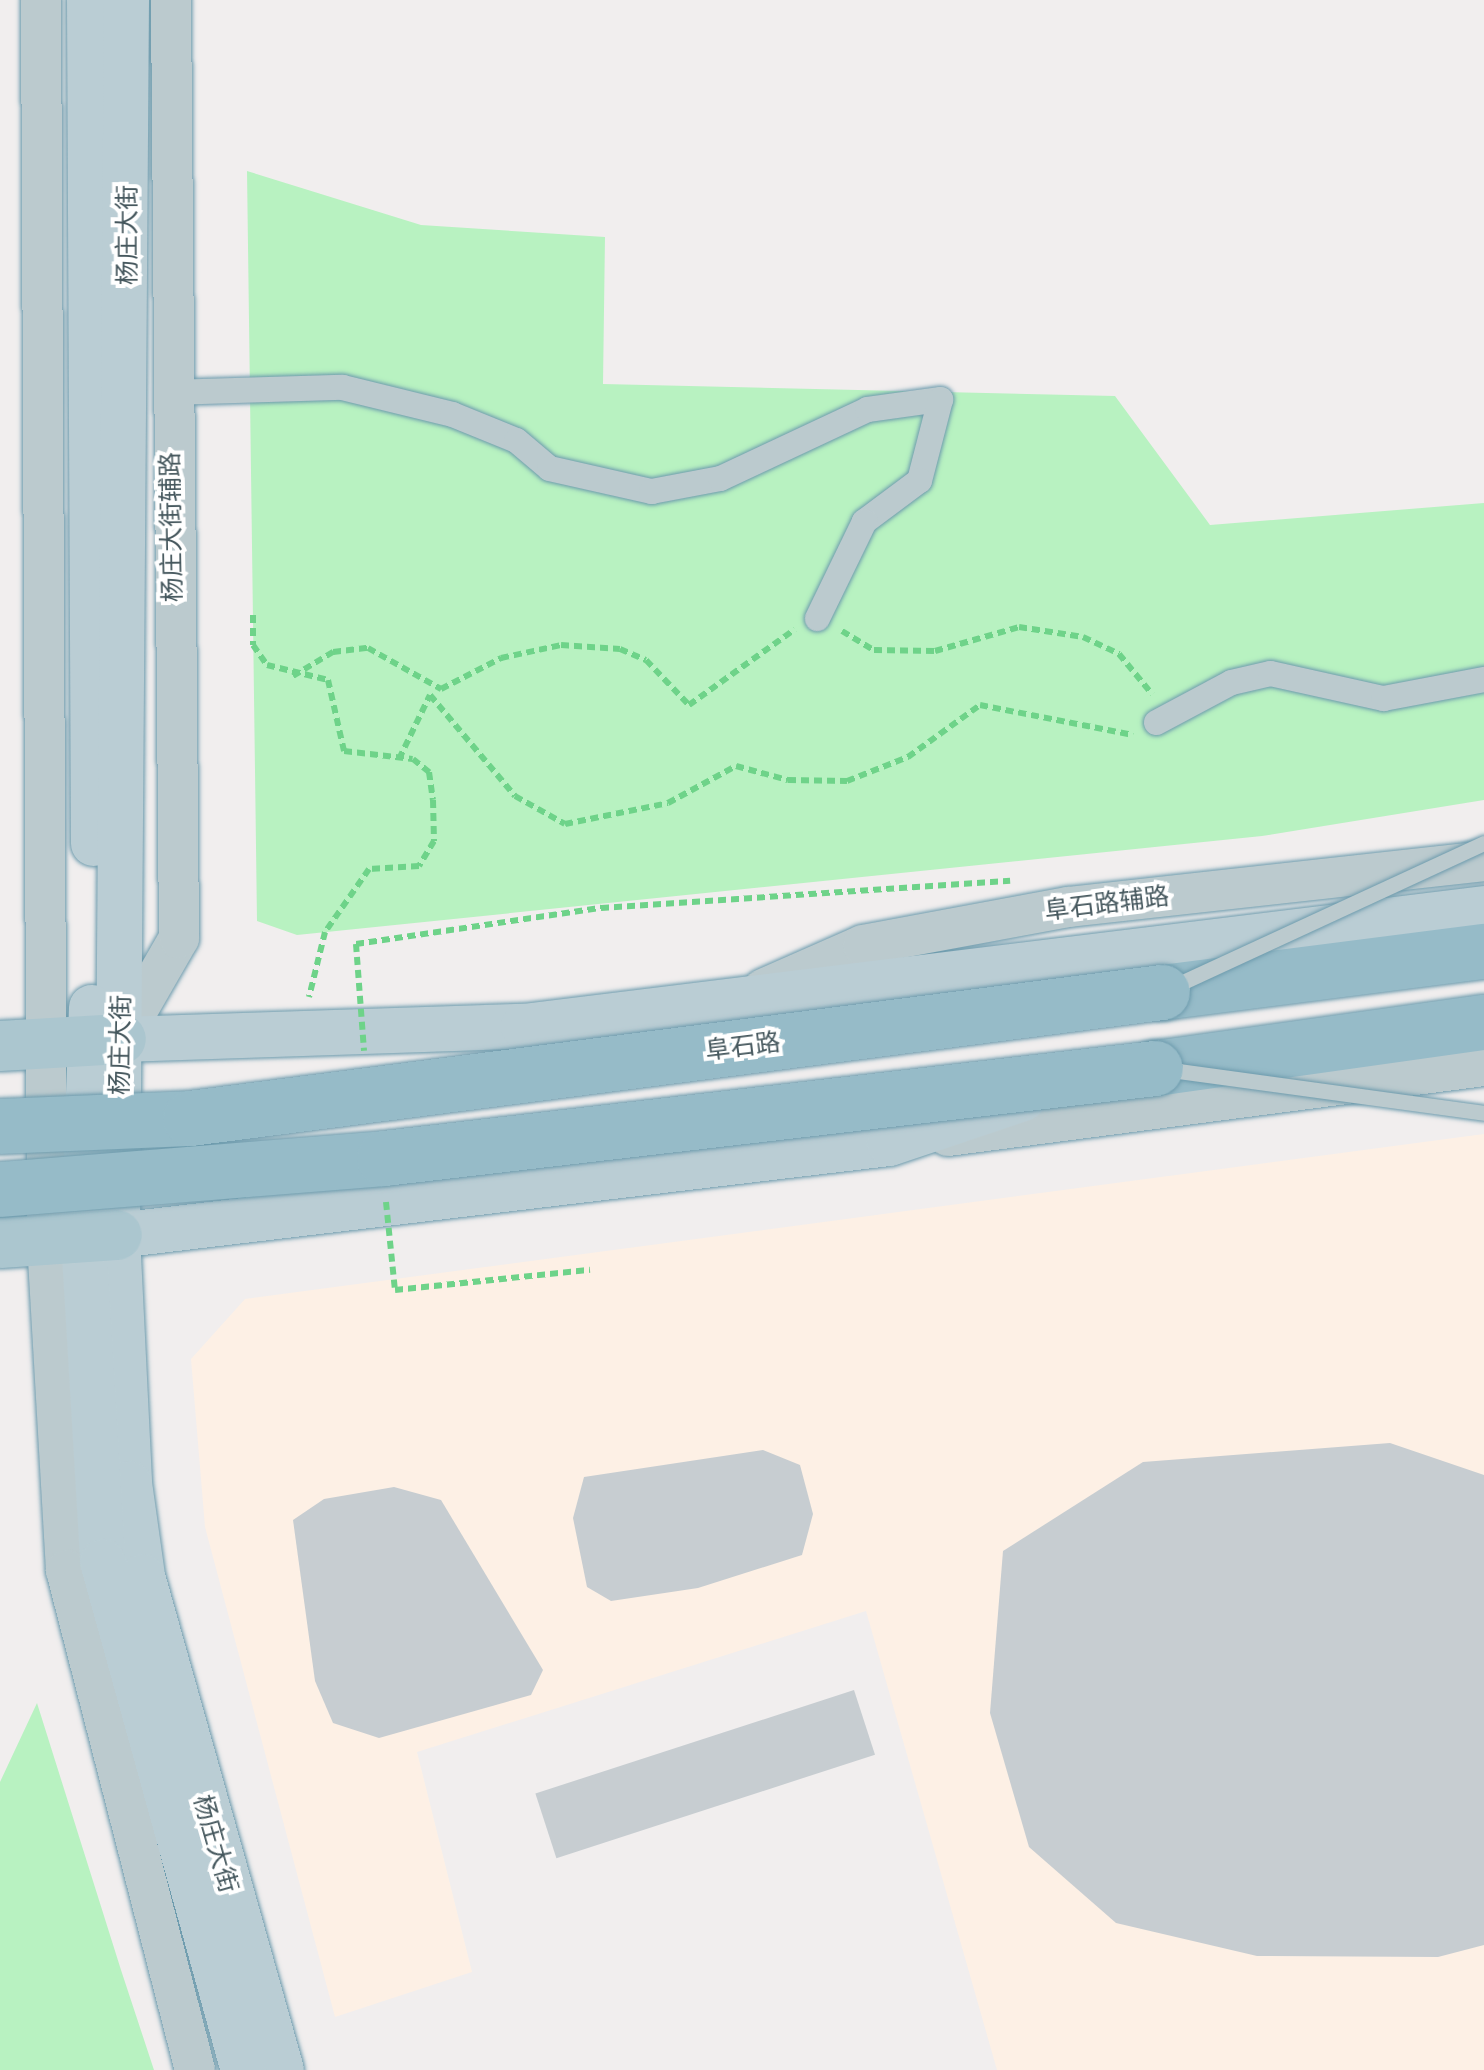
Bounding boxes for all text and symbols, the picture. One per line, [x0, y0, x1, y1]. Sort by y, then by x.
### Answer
street label: 杨庄大街 [113, 185, 143, 285]
street label: 杨庄大街辅路 [156, 452, 188, 602]
street label: 阜石路辅路 [1043, 881, 1171, 927]
street label: 杨庄大街 [105, 995, 137, 1095]
street label: 阜石路 [704, 1028, 782, 1066]
street label: 杨庄大街 [187, 1792, 243, 1896]

